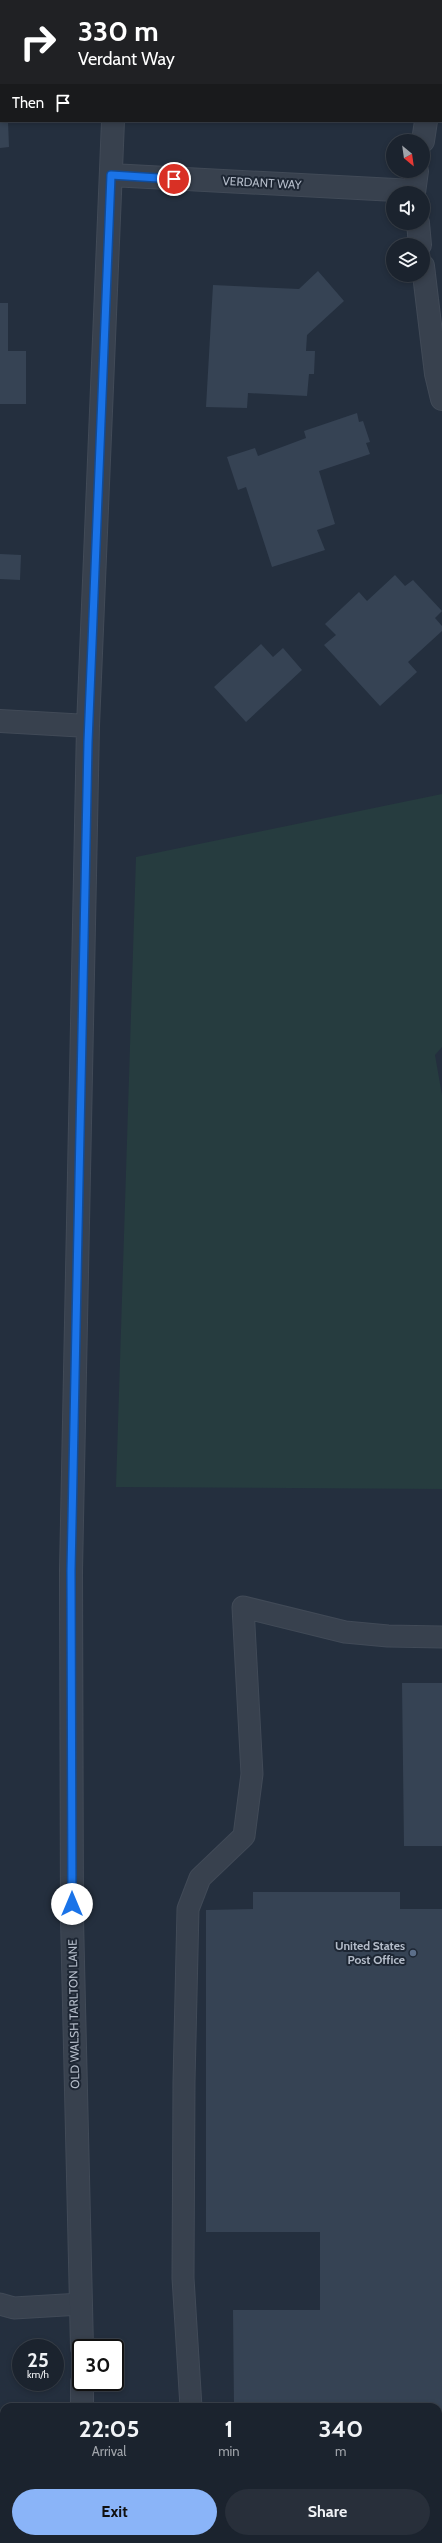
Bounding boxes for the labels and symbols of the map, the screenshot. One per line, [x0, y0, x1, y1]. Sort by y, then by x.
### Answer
north arrow [386, 134, 430, 178]
pin [157, 162, 191, 196]
street label: VERDANT WAY [222, 173, 302, 192]
position arrow [51, 1883, 93, 1925]
place label: United States Post Office [335, 1938, 405, 1967]
street label: OLD WALSH TARLTON LANE [65, 1939, 82, 2089]
marker: United States Post Office [408, 1948, 418, 1958]
speed limit sign: 30 [72, 2339, 124, 2391]

